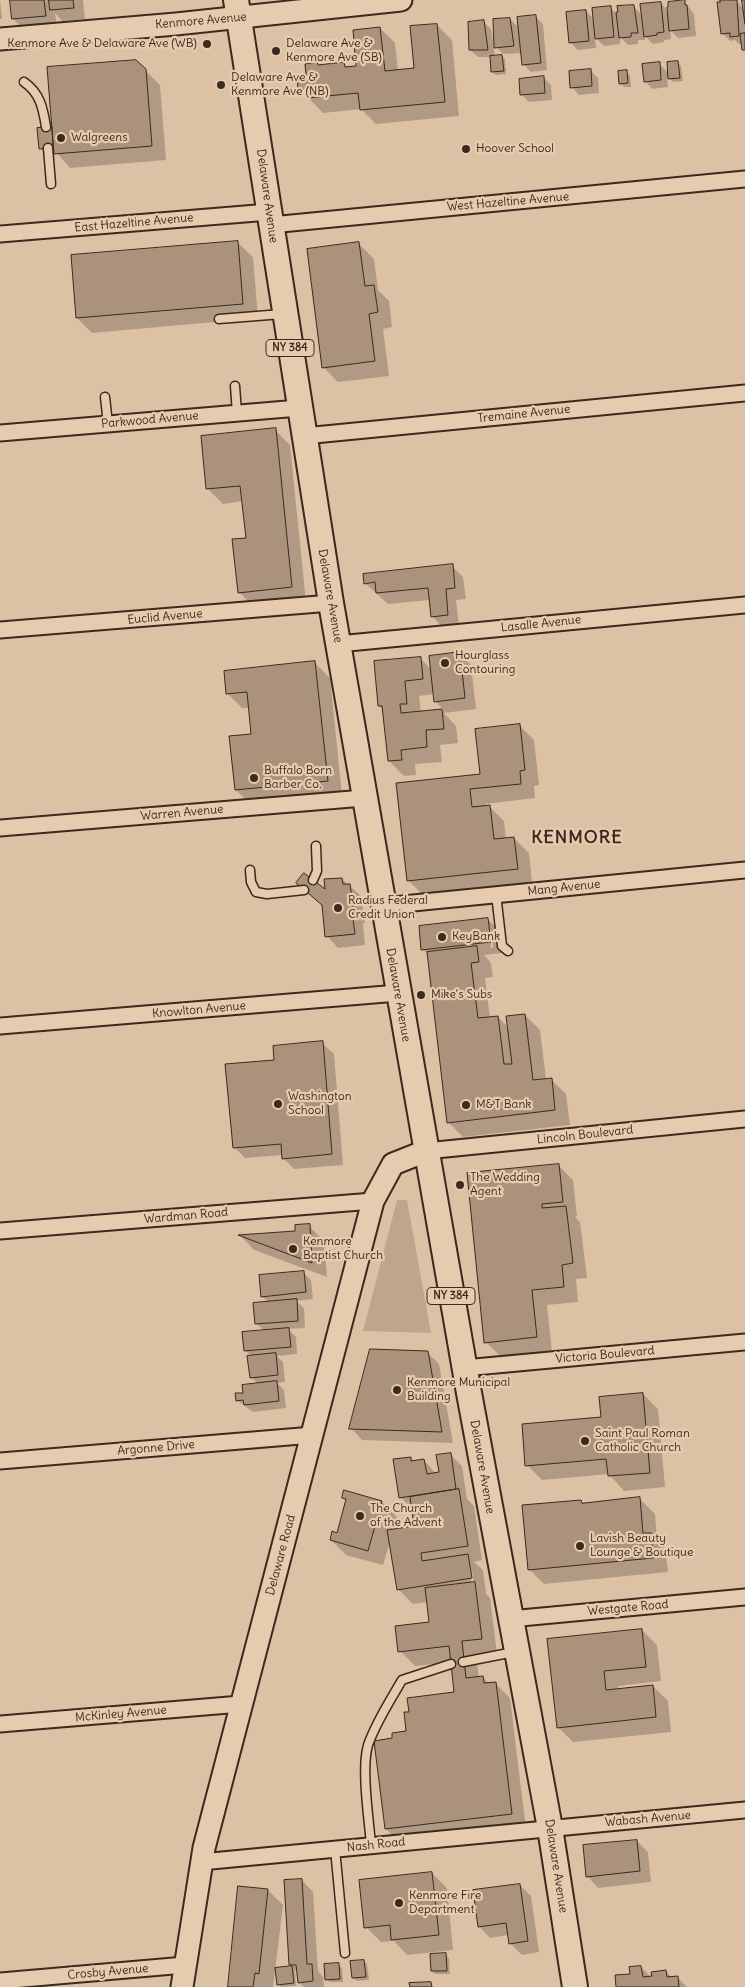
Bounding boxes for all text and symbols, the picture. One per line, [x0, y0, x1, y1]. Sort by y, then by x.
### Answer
street label: Kenmore Avenue [155, 10, 247, 32]
place label: Kenmore Ave & Delaware Ave (WB) [7, 37, 197, 51]
place label: Delaware Ave & Kenmore Ave (SB) [286, 37, 382, 65]
marker: Kenmore Ave & Delaware Ave (WB) [201, 38, 213, 50]
marker: Delaware Ave & Kenmore Ave (SB) [270, 45, 282, 57]
place label: Delaware Ave & Kenmore Ave (NB) [231, 71, 329, 99]
marker: Delaware Ave & Kenmore Ave (NB) [215, 79, 227, 91]
place label: Walgreens [71, 131, 128, 145]
marker: Walgreens [55, 132, 67, 144]
place label: Hoover School [476, 142, 554, 156]
marker: Hoover School [460, 143, 472, 155]
street label: Delaware Avenue [253, 148, 281, 244]
street label: West Hazeltine Avenue [446, 189, 570, 215]
street label: East Hazeltine Avenue [74, 211, 194, 235]
road number: NY 384 [266, 339, 314, 356]
street label: Tremaine Avenue [477, 402, 571, 426]
street label: Parkwood Avenue [101, 409, 199, 431]
street label: Delaware Avenue [315, 548, 345, 644]
street label: Euclid Avenue [127, 607, 203, 627]
street label: Lasalle Avenue [500, 613, 582, 635]
place label: Hourglass Contouring [455, 649, 515, 677]
marker: Hourglass Contouring [439, 657, 451, 669]
place label: Buffalo Born Barber Co. [264, 764, 332, 792]
marker: Buffalo Born Barber Co. [248, 772, 260, 784]
street label: Warren Avenue [140, 802, 224, 824]
district label: KENMORE [530, 827, 624, 849]
street label: Mang Avenue [527, 877, 601, 899]
place label: Radius Federal Credit Union [348, 894, 428, 922]
marker: Radius Federal Credit Union [332, 902, 344, 914]
place label: KeyBank [452, 930, 500, 944]
marker: KeyBank [436, 931, 448, 943]
street label: Delaware Avenue [383, 947, 413, 1043]
place label: Mike's Subs [431, 988, 492, 1002]
marker: Mike's Subs [415, 989, 427, 1001]
street label: Knowlton Avenue [152, 999, 246, 1021]
place label: Washington School [288, 1090, 352, 1118]
marker: Washington School [272, 1098, 284, 1110]
place label: M&T Bank [476, 1098, 531, 1112]
marker: M&T Bank [460, 1099, 472, 1111]
street label: Lincoln Boulevard [536, 1123, 634, 1147]
place label: The Wedding Agent [470, 1171, 540, 1199]
marker: The Wedding Agent [454, 1179, 466, 1191]
street label: Wardman Road [143, 1205, 229, 1227]
place label: Kenmore Baptist Church [303, 1235, 383, 1263]
marker: Kenmore Baptist Church [287, 1243, 299, 1255]
road number: NY 384 [427, 1288, 475, 1304]
street label: Victoria Boulevard [555, 1343, 655, 1367]
place label: Kenmore Municipal Building [407, 1376, 510, 1404]
marker: Kenmore Municipal Building [391, 1384, 403, 1396]
street label: Delaware Avenue [467, 1419, 497, 1515]
place label: Saint Paul Roman Catholic Church [595, 1427, 690, 1455]
marker: Saint Paul Roman Catholic Church [579, 1435, 591, 1447]
street label: Argonne Drive [117, 1437, 195, 1459]
place label: The Church of the Advent [370, 1502, 442, 1530]
marker: The Church of the Advent [354, 1510, 366, 1522]
street label: Delaware Road [263, 1513, 299, 1597]
place label: Lavish Beauty Lounge & Boutique [590, 1532, 694, 1560]
marker: Lavish Beauty Lounge & Boutique [574, 1540, 586, 1552]
street label: Westgate Road [587, 1597, 669, 1619]
street label: McKinley Avenue [75, 1703, 167, 1725]
street label: Wabash Avenue [604, 1808, 692, 1830]
street label: Delaware Avenue [541, 1818, 571, 1914]
street label: Nash Road [346, 1835, 406, 1855]
place label: Kenmore Fire Department [409, 1889, 481, 1917]
marker: Kenmore Fire Department [393, 1897, 405, 1909]
street label: Crosby Avenue [67, 1961, 149, 1983]

